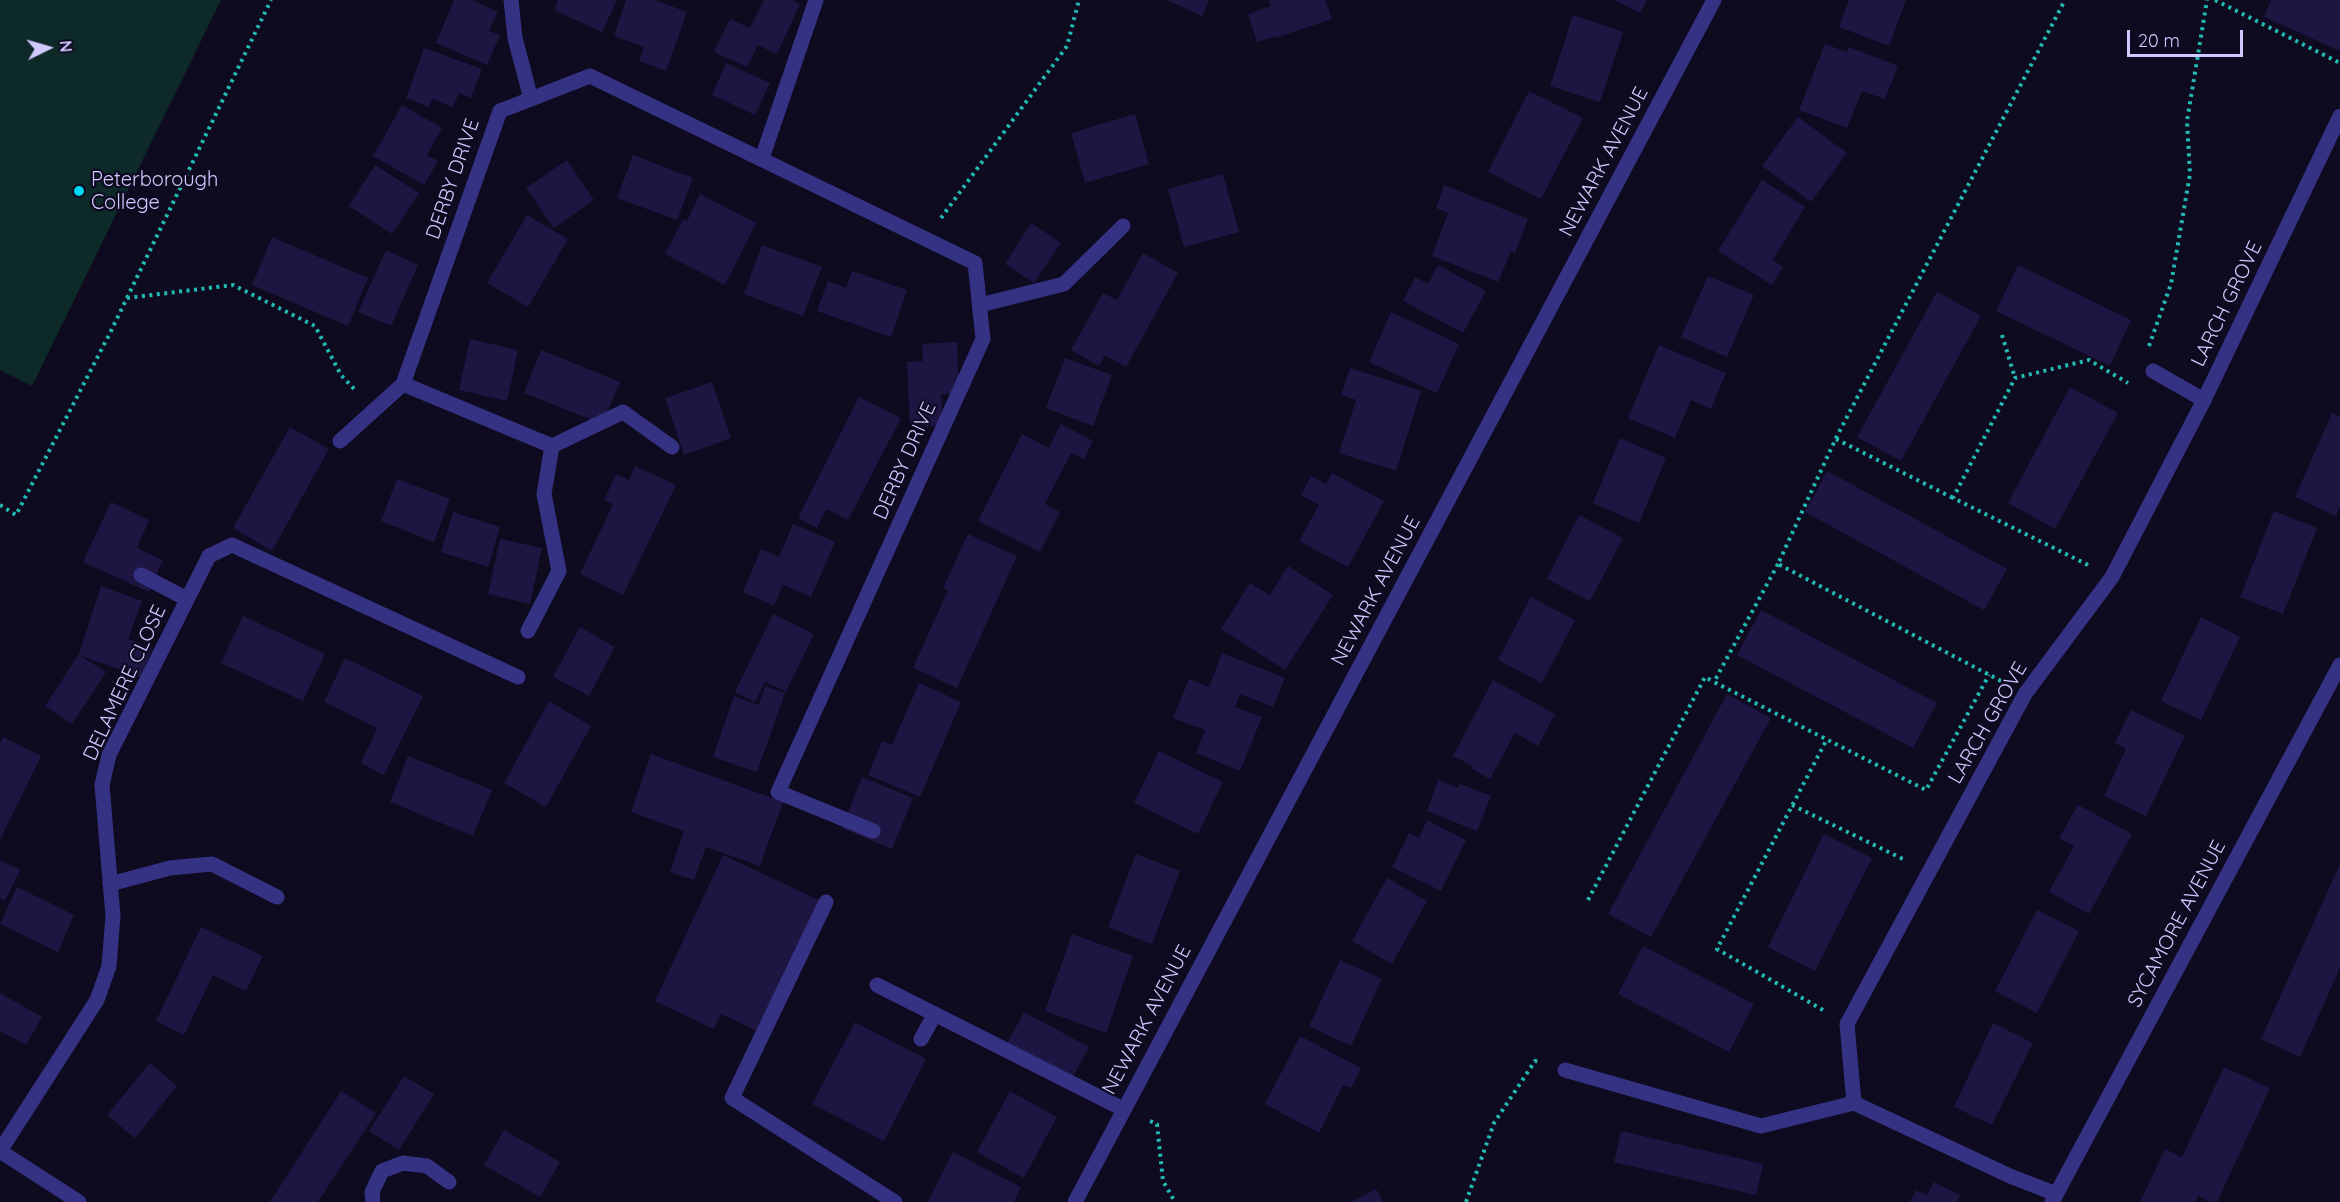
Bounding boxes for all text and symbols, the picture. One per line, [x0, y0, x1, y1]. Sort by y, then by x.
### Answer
north arrow [18, 18, 78, 78]
scale bar [2130, 18, 2246, 56]
text: 20 m [2138, 29, 2180, 52]
text: N [55, 40, 76, 53]
street label: NEWARK AVENUE [1554, 83, 1654, 241]
street label: DERBY DRIVE [421, 116, 485, 242]
place label: Peterborough College [91, 168, 218, 215]
marker: Peterborough College [72, 184, 86, 198]
street label: LARCH GROVE [2186, 237, 2268, 371]
street label: DERBY DRIVE [868, 399, 942, 523]
street label: NEWARK AVENUE [1326, 512, 1426, 670]
street label: DELAMERE CLOSE [78, 601, 172, 765]
street label: LARCH GROVE [1943, 658, 2033, 788]
street label: SYCAMORE AVENUE [2123, 836, 2231, 1012]
street label: NEWARK AVENUE [1097, 941, 1197, 1099]

